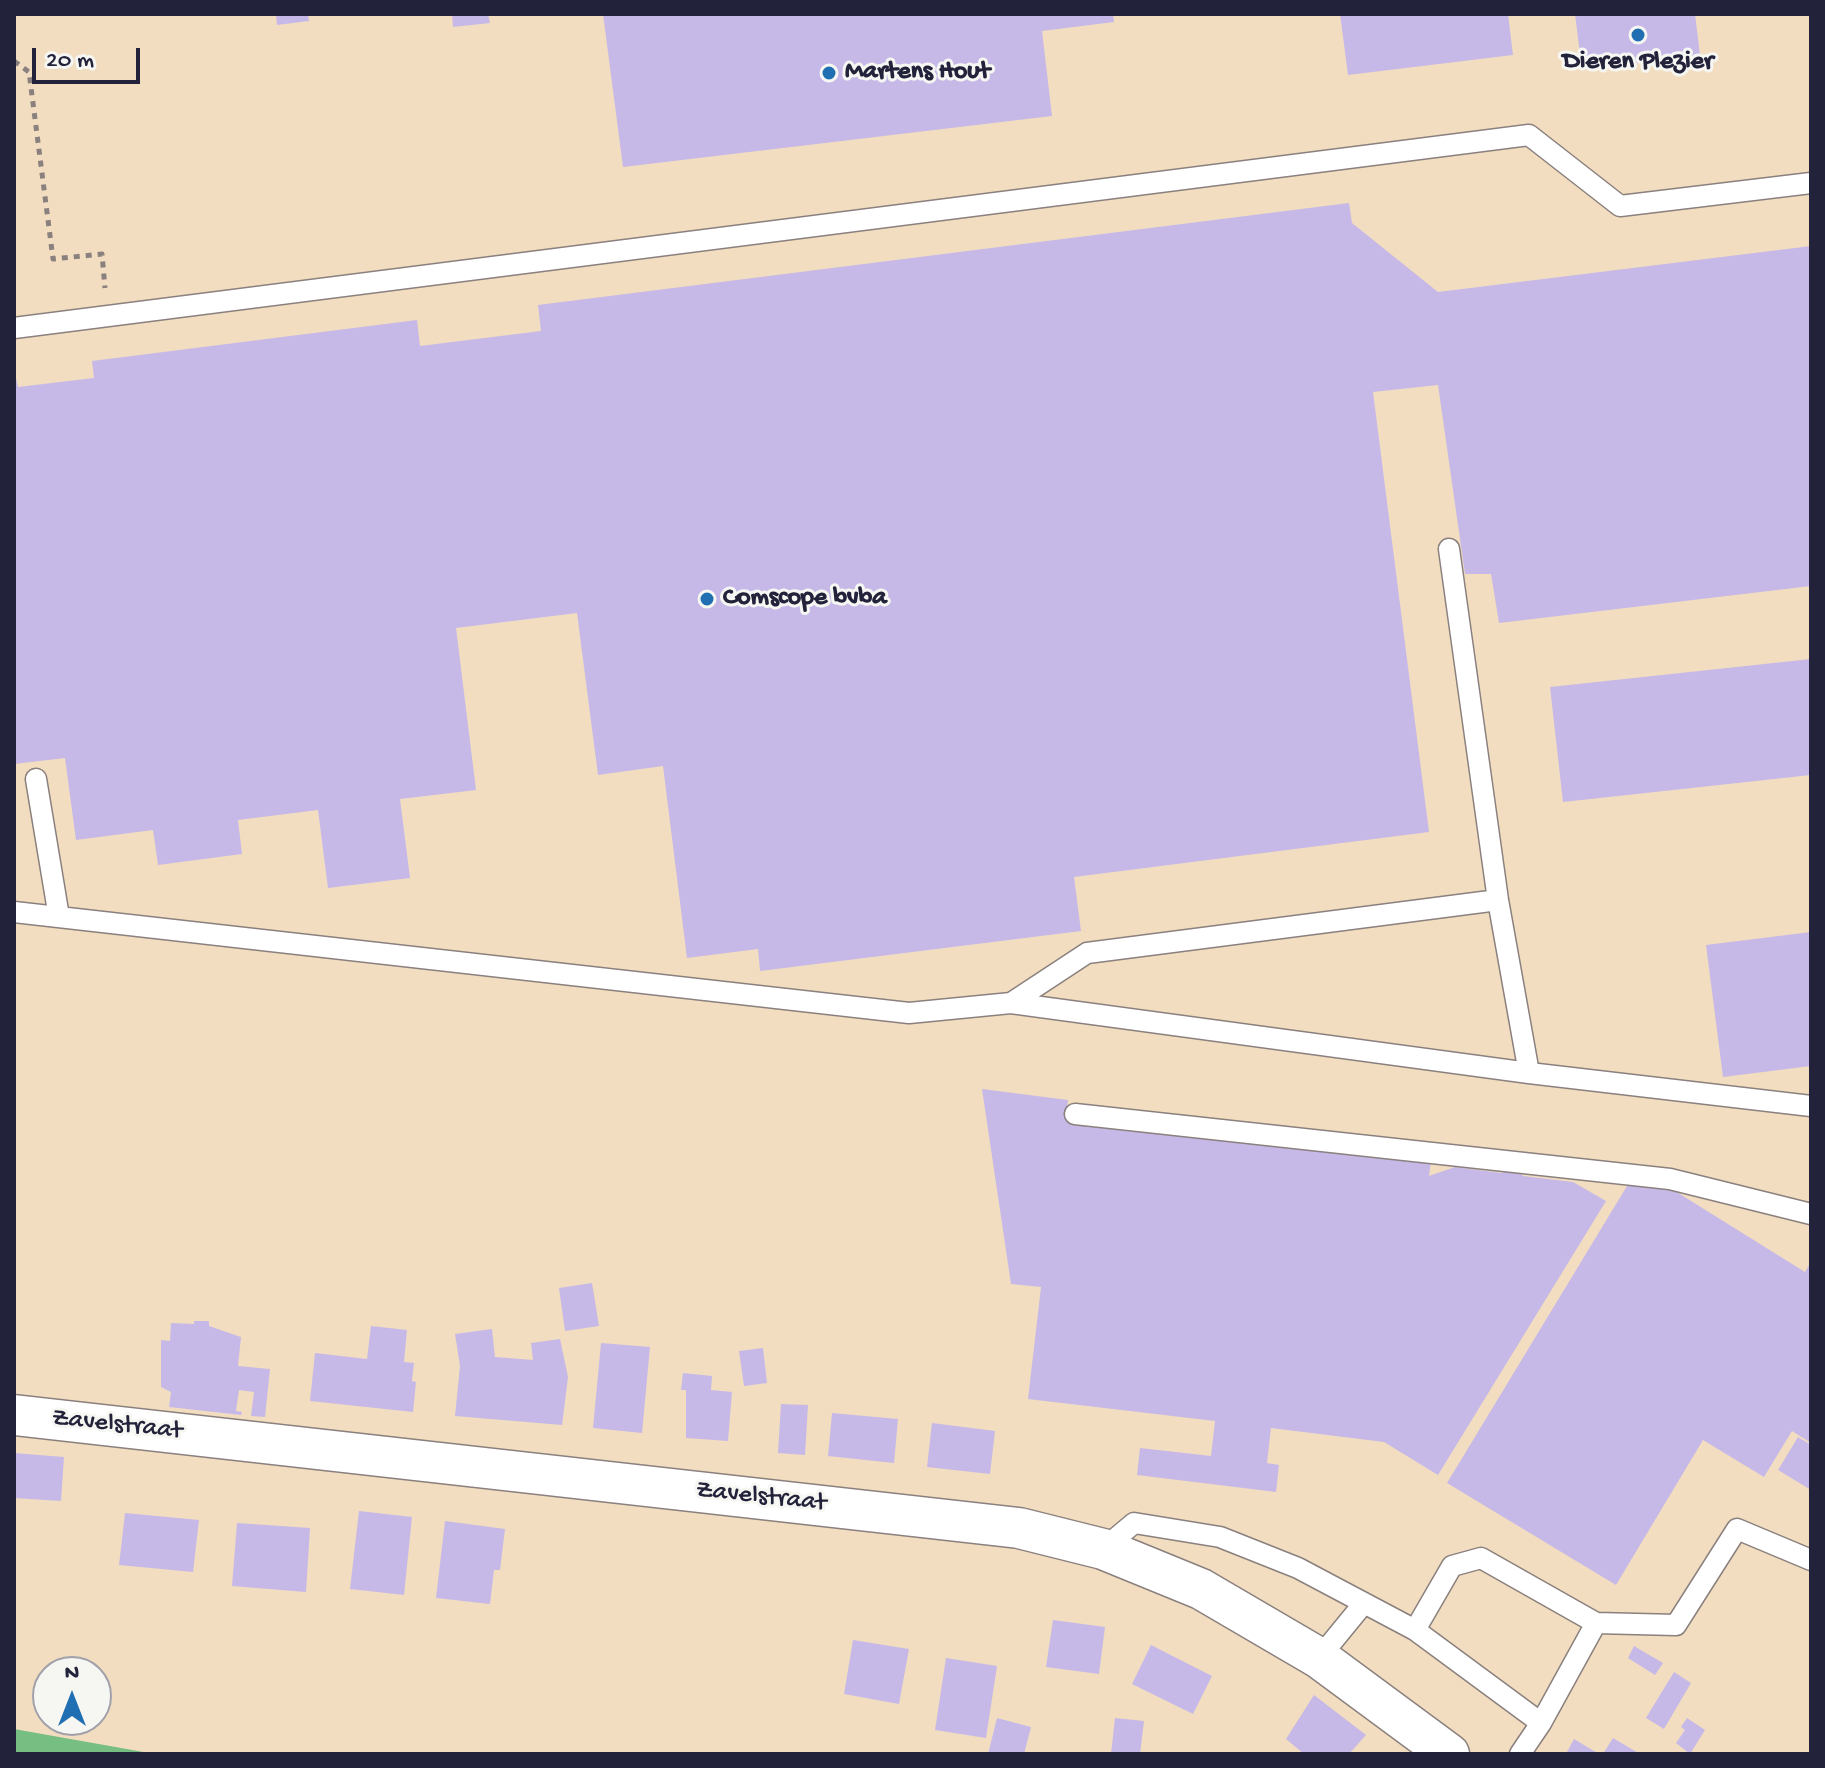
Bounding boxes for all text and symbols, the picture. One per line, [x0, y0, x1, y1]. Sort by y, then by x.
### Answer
marker: Dieren Plezier [1629, 26, 1647, 44]
scale bar [36, 32, 144, 82]
text: 20 m [46, 47, 94, 76]
place label: Dieren Plezier [1563, 47, 1713, 79]
place label: Martens Hout [845, 57, 990, 89]
marker: Martens Hout [820, 64, 838, 82]
place label: Comscope bvba [723, 583, 887, 615]
marker: Comscope bvba [698, 590, 716, 608]
street label: Zavelstraat [50, 1404, 184, 1448]
street label: Zavelstraat [694, 1476, 828, 1520]
north arrow [32, 1656, 112, 1736]
text: N [65, 1661, 79, 1687]

